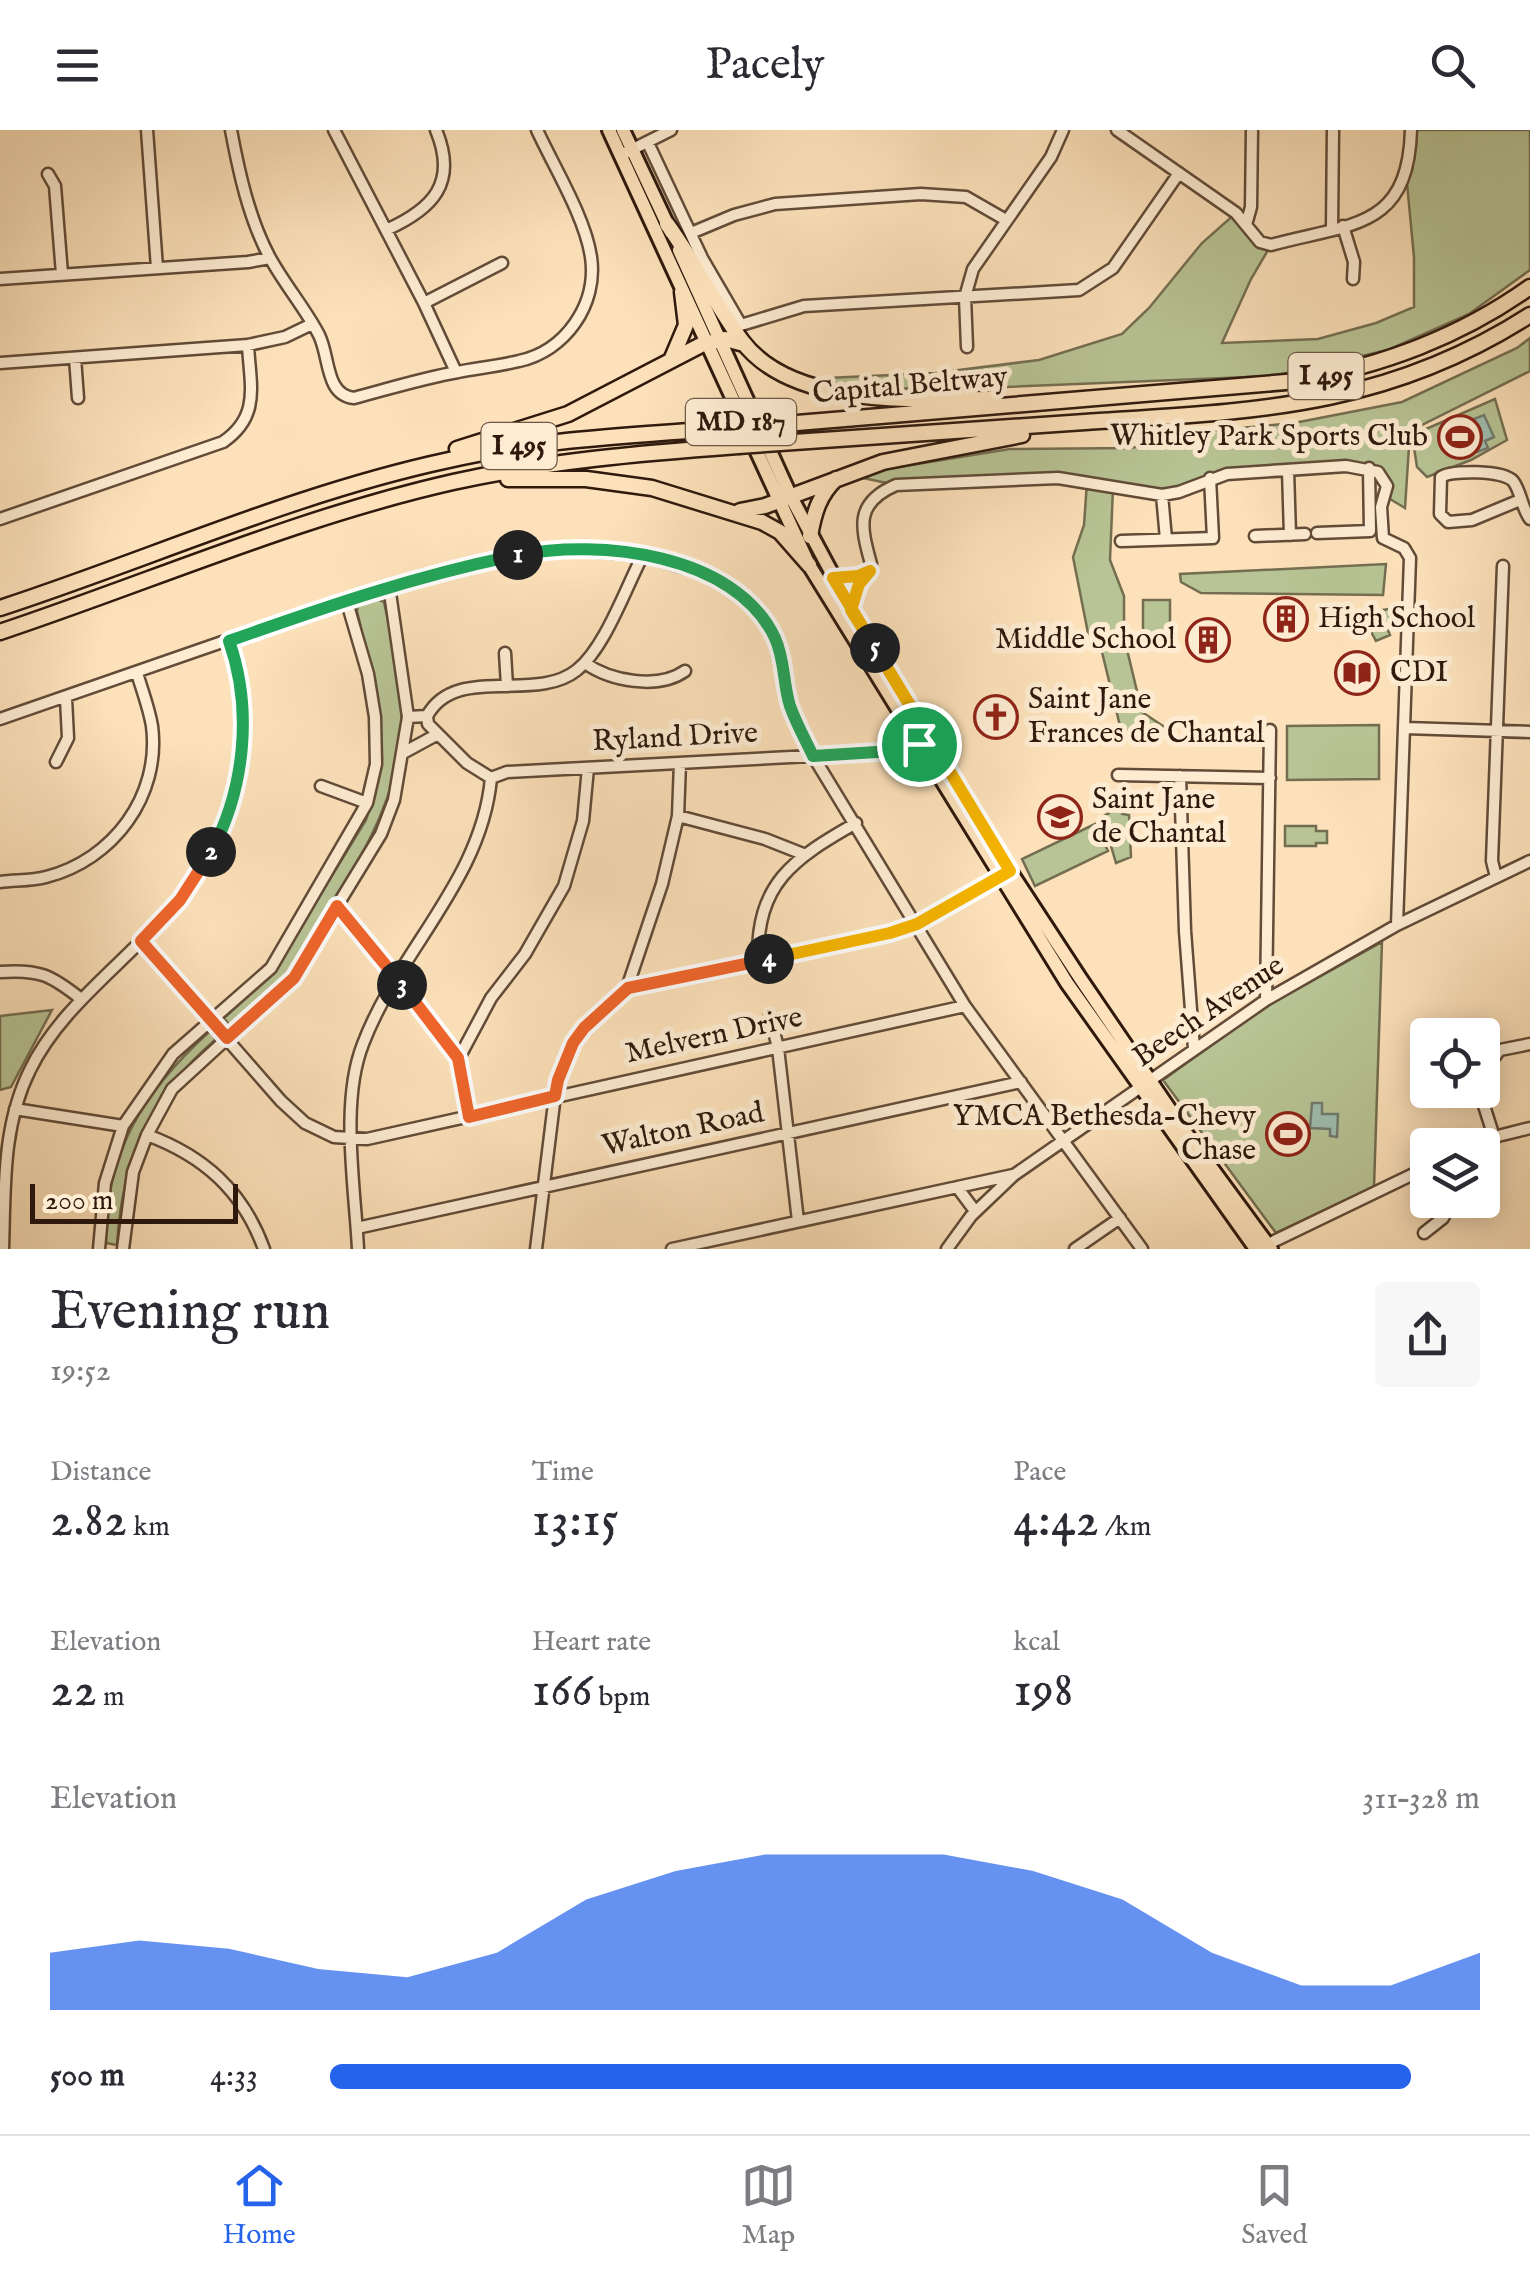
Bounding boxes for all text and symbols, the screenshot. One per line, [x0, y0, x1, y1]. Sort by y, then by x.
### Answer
text: Pacely [705, 37, 825, 94]
icon: menu [50, 38, 105, 93]
icon: search [1425, 38, 1480, 93]
road number: I 495 [1288, 353, 1364, 399]
street label: Capital Beltway [811, 359, 1009, 413]
road number: MD 187 [686, 399, 796, 445]
sports icon: Whitley Park Sports Club [1437, 414, 1483, 460]
place label: Whitley Park Sports Club [1110, 418, 1428, 456]
road number: I 495 [482, 423, 556, 469]
pin: 1 [493, 530, 543, 580]
text: 1 [513, 537, 523, 572]
building icon: High School [1263, 596, 1309, 642]
place label: High School [1318, 600, 1476, 638]
building icon: Middle School [1185, 617, 1231, 663]
place label: Middle School [995, 621, 1177, 659]
pin: 5 [850, 623, 900, 673]
text: 5 [870, 630, 880, 665]
library icon: CDI [1334, 650, 1380, 696]
place label: CDI [1390, 654, 1448, 692]
place label: Saint Jane Frances de Chantal [1028, 681, 1265, 753]
church icon: Saint Jane Frances de Chantal [973, 694, 1019, 740]
pin [877, 702, 962, 787]
street label: Ryland Drive [591, 715, 759, 761]
icon: arrive [892, 717, 947, 772]
place label: Saint Jane de Chantal [1092, 781, 1227, 853]
school or university icon: Saint Jane de Chantal [1037, 794, 1083, 840]
pin: 2 [186, 827, 236, 877]
text: 2 [204, 834, 218, 869]
pin: 4 [744, 934, 794, 984]
text: 4 [762, 941, 776, 976]
street label: Beech Avenue [1126, 947, 1292, 1077]
pin: 3 [377, 960, 427, 1010]
text: 3 [397, 967, 407, 1002]
street label: Melvern Drive [622, 999, 806, 1073]
map controls [1410, 1018, 1500, 1218]
button: locate [1410, 1018, 1500, 1108]
street label: Walton Road [599, 1094, 768, 1166]
place label: YMCA Bethesda-Chevy Chase [953, 1098, 1256, 1170]
sports icon: YMCA Bethesda-Chevy Chase [1265, 1111, 1311, 1157]
button: layers [1410, 1128, 1500, 1218]
scale bar [30, 1179, 238, 1224]
text: 200 m [45, 1184, 113, 1219]
text: Evening run [50, 1278, 330, 1348]
button: share [1375, 1282, 1480, 1387]
text: 19:52 [50, 1351, 111, 1392]
text: Distance [50, 1455, 151, 1490]
text: Time [532, 1455, 594, 1490]
text: Pace [1013, 1455, 1066, 1490]
text: 2.82 [50, 1490, 127, 1553]
text: 13:15 [532, 1490, 619, 1553]
text: 4:42 [1013, 1490, 1099, 1553]
text: km [127, 1510, 170, 1545]
text: /km [1099, 1510, 1151, 1545]
text: Elevation [50, 1625, 161, 1660]
text: Heart rate [532, 1625, 651, 1660]
text: kcal [1013, 1625, 1060, 1660]
text: 22 [50, 1660, 97, 1723]
text: 166 [532, 1660, 592, 1723]
text: 198 [1013, 1660, 1073, 1723]
text: m [97, 1680, 125, 1715]
text: bpm [592, 1680, 650, 1715]
text: Elevation [50, 1779, 177, 1820]
text: 311–328 m [1362, 1779, 1480, 1820]
text: 500 m [50, 2056, 125, 2097]
text: 4:33 [210, 2056, 258, 2097]
tab: Home [223, 2158, 296, 2253]
tab: Map [741, 2158, 796, 2253]
tab: Saved [1241, 2158, 1307, 2253]

